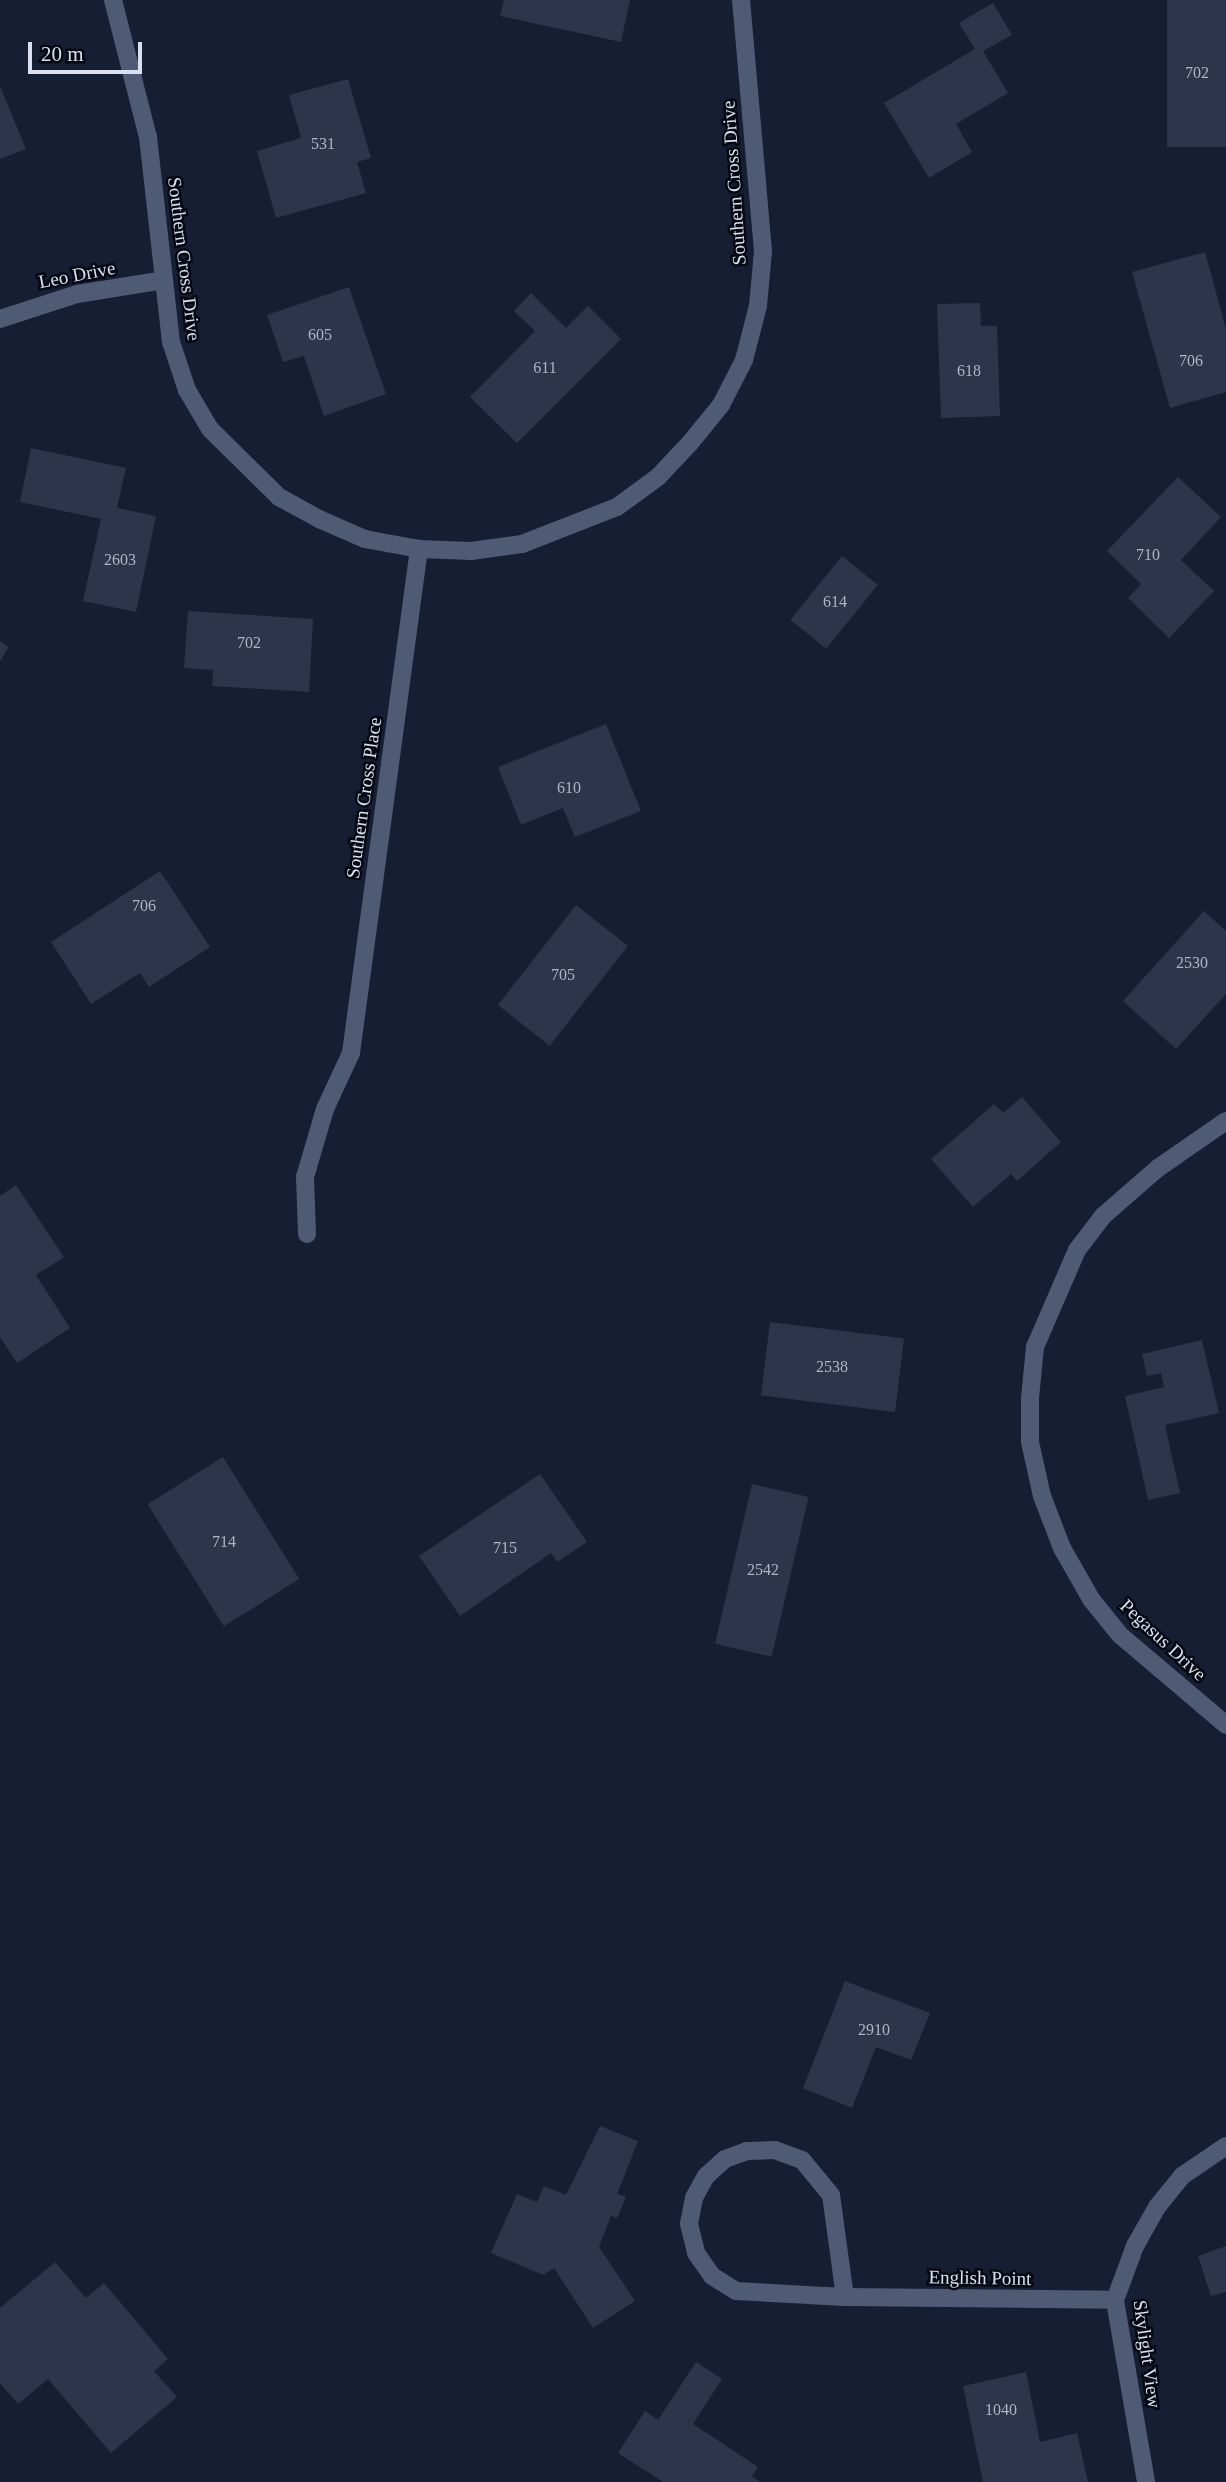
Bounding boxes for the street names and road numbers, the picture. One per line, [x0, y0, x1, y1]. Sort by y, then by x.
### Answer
street label: Southern Cross Drive [717, 100, 751, 266]
street label: Southern Cross Drive [163, 176, 205, 342]
street label: Leo Drive [37, 256, 117, 294]
street label: Southern Cross Place [341, 716, 387, 880]
street label: Pegasus Drive [1115, 1594, 1211, 1686]
street label: English Point [928, 2266, 1032, 2290]
street label: Skylight View [1128, 2298, 1166, 2410]

